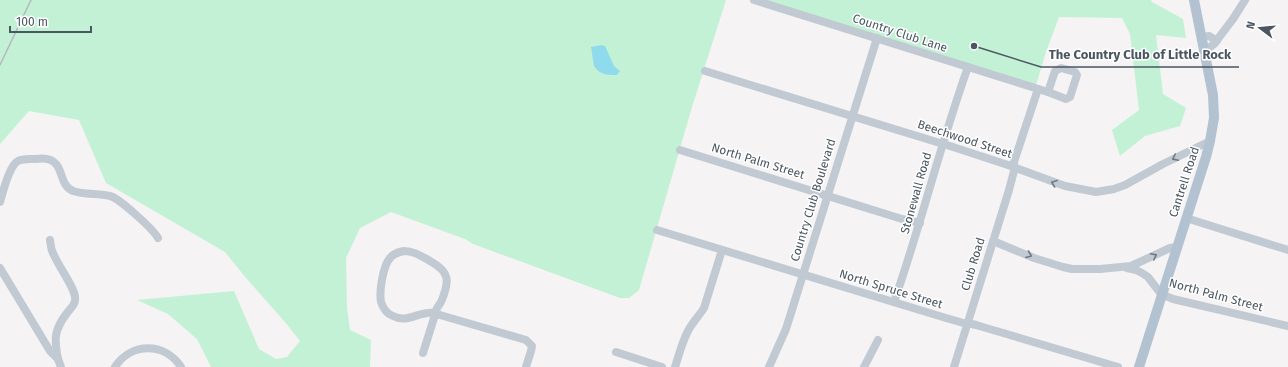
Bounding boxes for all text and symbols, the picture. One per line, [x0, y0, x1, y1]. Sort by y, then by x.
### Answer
scale bar [10, 8, 91, 34]
north arrow [1240, 8, 1280, 48]
street label: Country Club Lane [851, 11, 949, 55]
text: 100 m [16, 15, 48, 29]
text: N [1244, 20, 1258, 31]
callout: The Country Club of Little Rock [1041, 42, 1239, 67]
text: The Country Club of Little Rock [1049, 47, 1232, 62]
street label: Beechwood Street [916, 117, 1015, 161]
street label: Country Club Boulevard [788, 137, 838, 263]
street label: North Palm Street [710, 140, 807, 182]
street label: Cantrell Road [1166, 145, 1202, 219]
street label: Stonewall Road [898, 151, 934, 235]
one-way arrow [1172, 153, 1179, 161]
one-way arrow [1051, 179, 1058, 188]
street label: Club Road [958, 236, 988, 292]
one-way arrow [1026, 251, 1033, 259]
one-way arrow [1150, 253, 1158, 260]
street label: North Spruce Street [838, 267, 945, 312]
street label: North Palm Street [1168, 276, 1265, 314]

